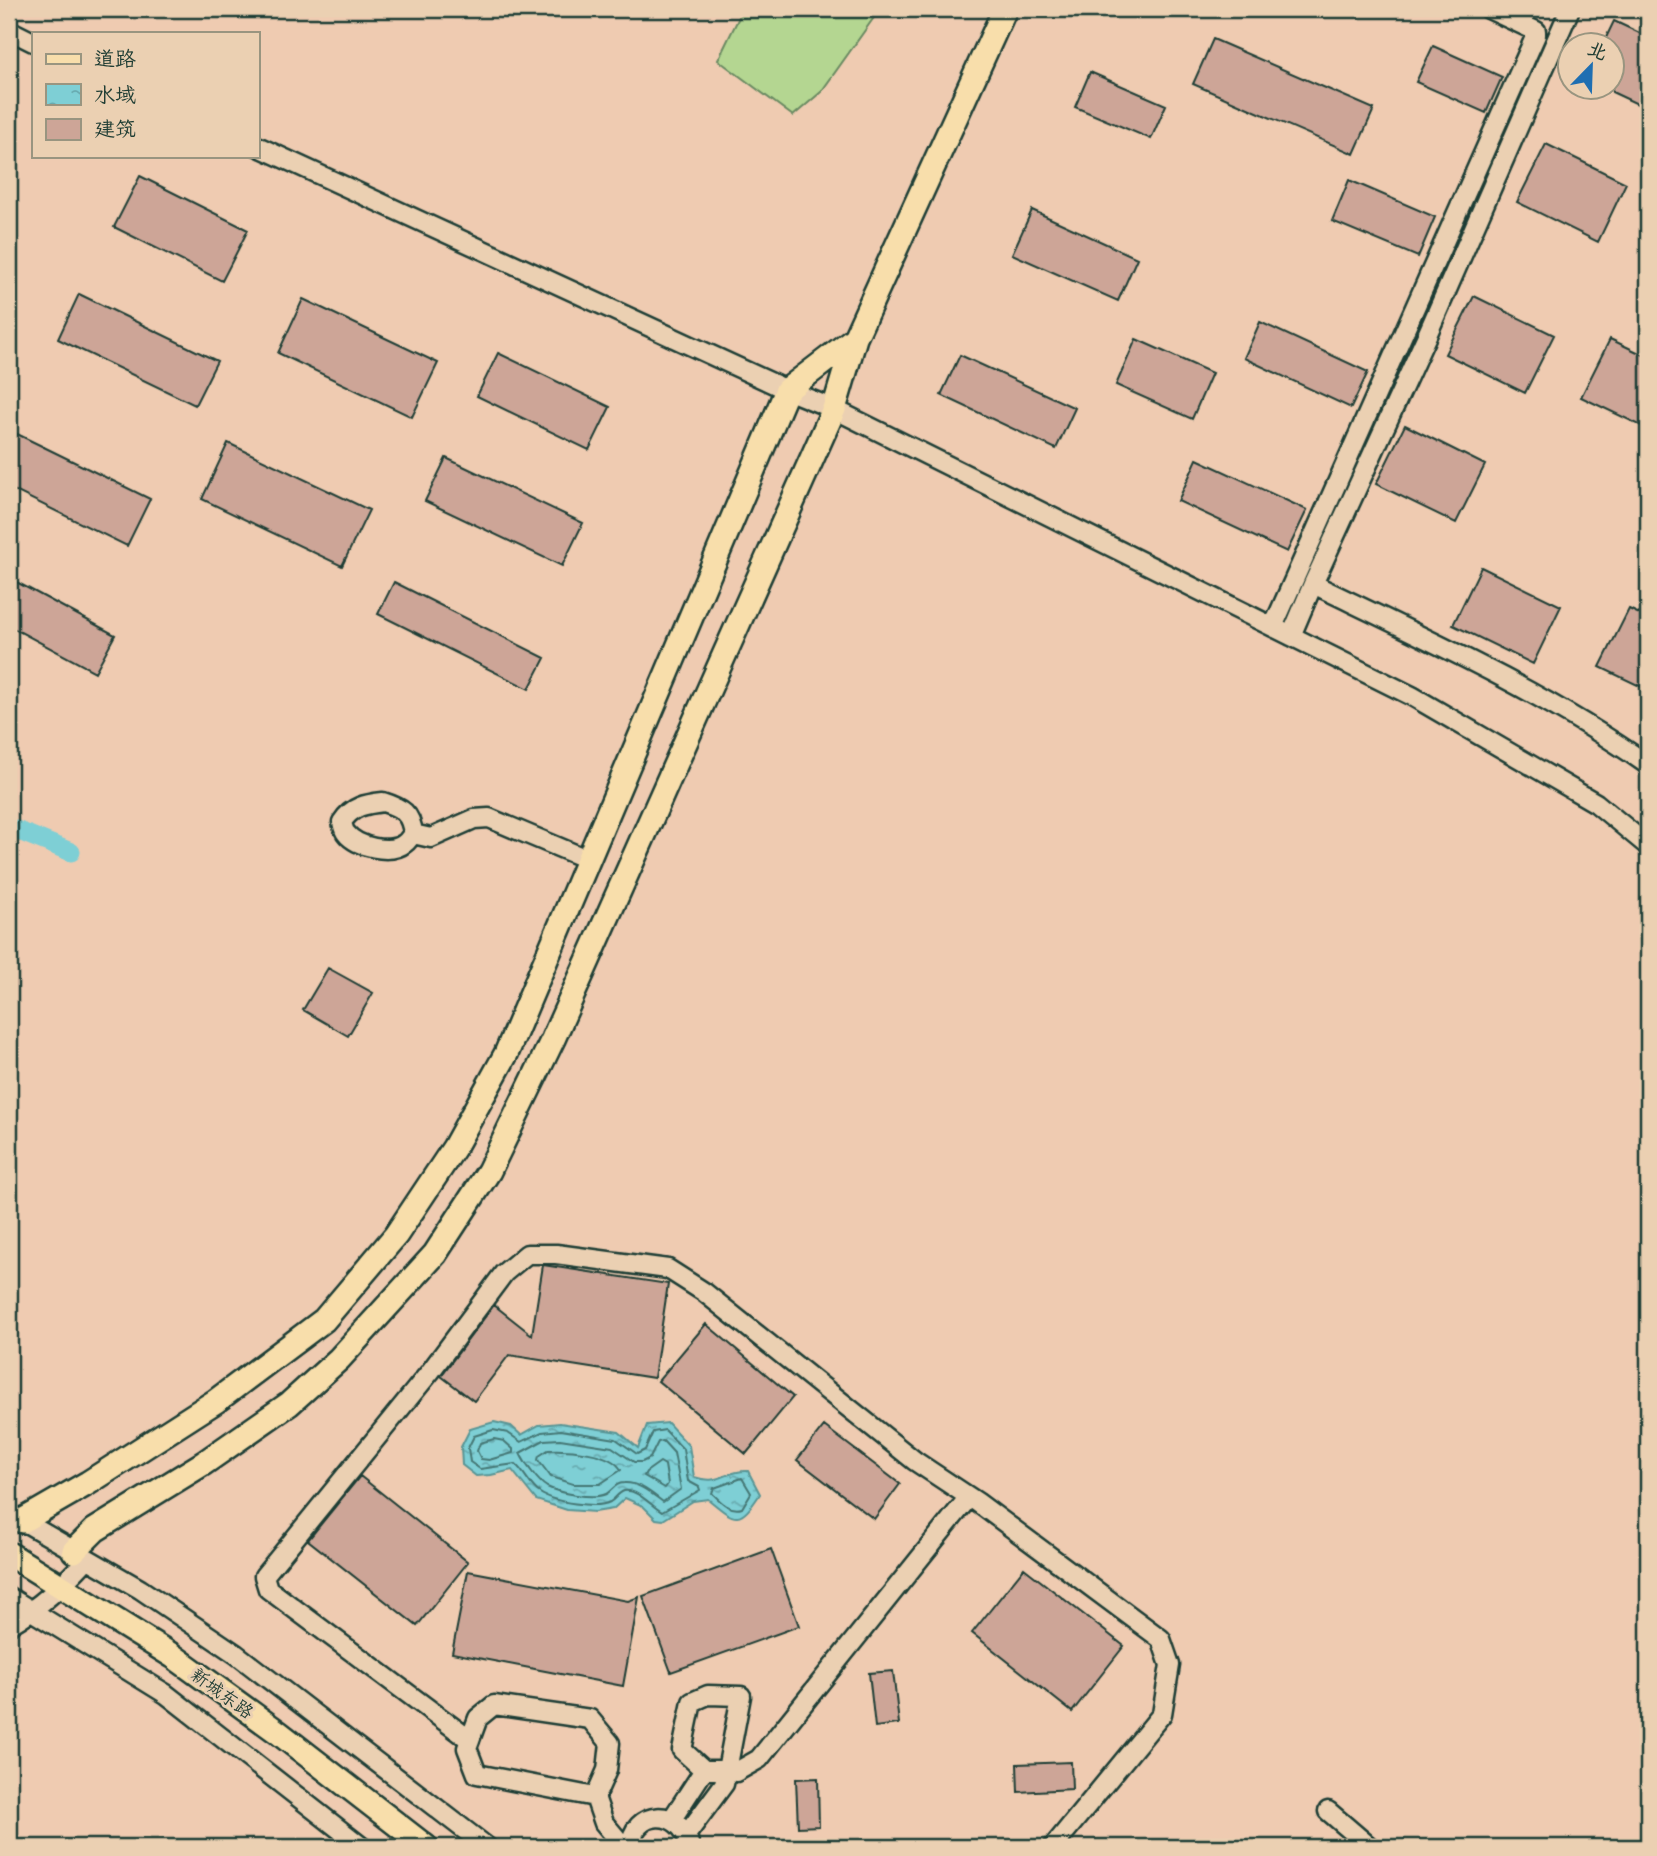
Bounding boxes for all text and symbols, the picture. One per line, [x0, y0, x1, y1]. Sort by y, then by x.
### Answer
legend [32, 32, 259, 158]
north arrow [1556, 32, 1626, 102]
text: 北 [1584, 33, 1612, 66]
text: 道路 [94, 41, 136, 73]
text: 水域 [94, 77, 136, 109]
text: 建筑 [94, 111, 136, 143]
street label: 新城东路 [186, 1660, 260, 1724]

